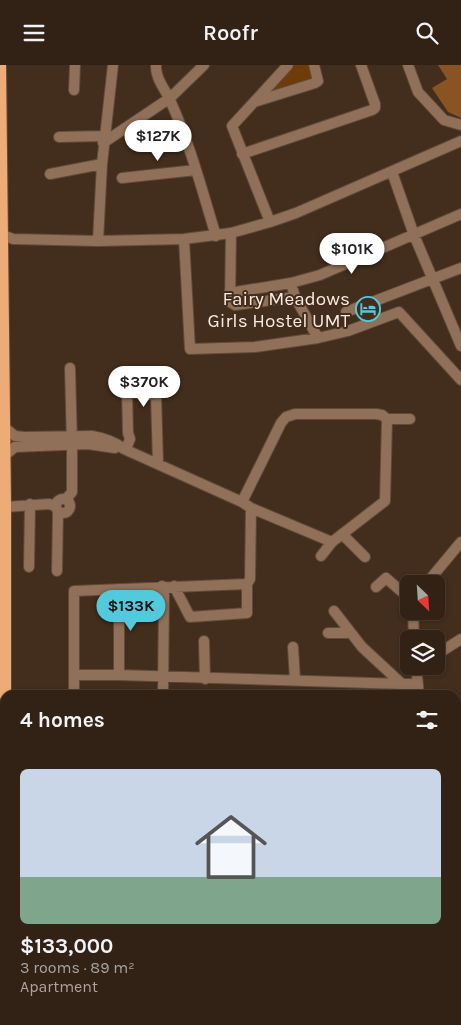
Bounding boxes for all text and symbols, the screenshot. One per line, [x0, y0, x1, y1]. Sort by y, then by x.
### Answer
icon: menu [20, 19, 48, 47]
icon: search [413, 19, 441, 47]
text: Roofr [203, 20, 258, 46]
pin: $127K [123, 119, 193, 162]
text: $127K [136, 126, 180, 145]
pin: $101K [317, 233, 387, 275]
text: $101K [330, 239, 374, 258]
place label: Fairy Meadows Girls Hostel UMT [208, 288, 350, 332]
hotel icon: Fairy Meadows Girls Hostel UMT [355, 296, 381, 322]
pin: $370K [109, 365, 179, 408]
text: $370K [119, 372, 169, 391]
north arrow [400, 575, 445, 620]
map controls [400, 575, 445, 675]
pin: $133K [96, 589, 166, 632]
text: $133K [107, 596, 155, 615]
button: layers [400, 630, 445, 675]
icon: filters [413, 706, 441, 734]
text: 4 homes [20, 708, 105, 732]
icon: home [186, 802, 276, 892]
text: $133,000 [20, 934, 113, 958]
text: 3 rooms · 89 m² [20, 958, 135, 977]
text: Apartment [20, 977, 98, 996]

